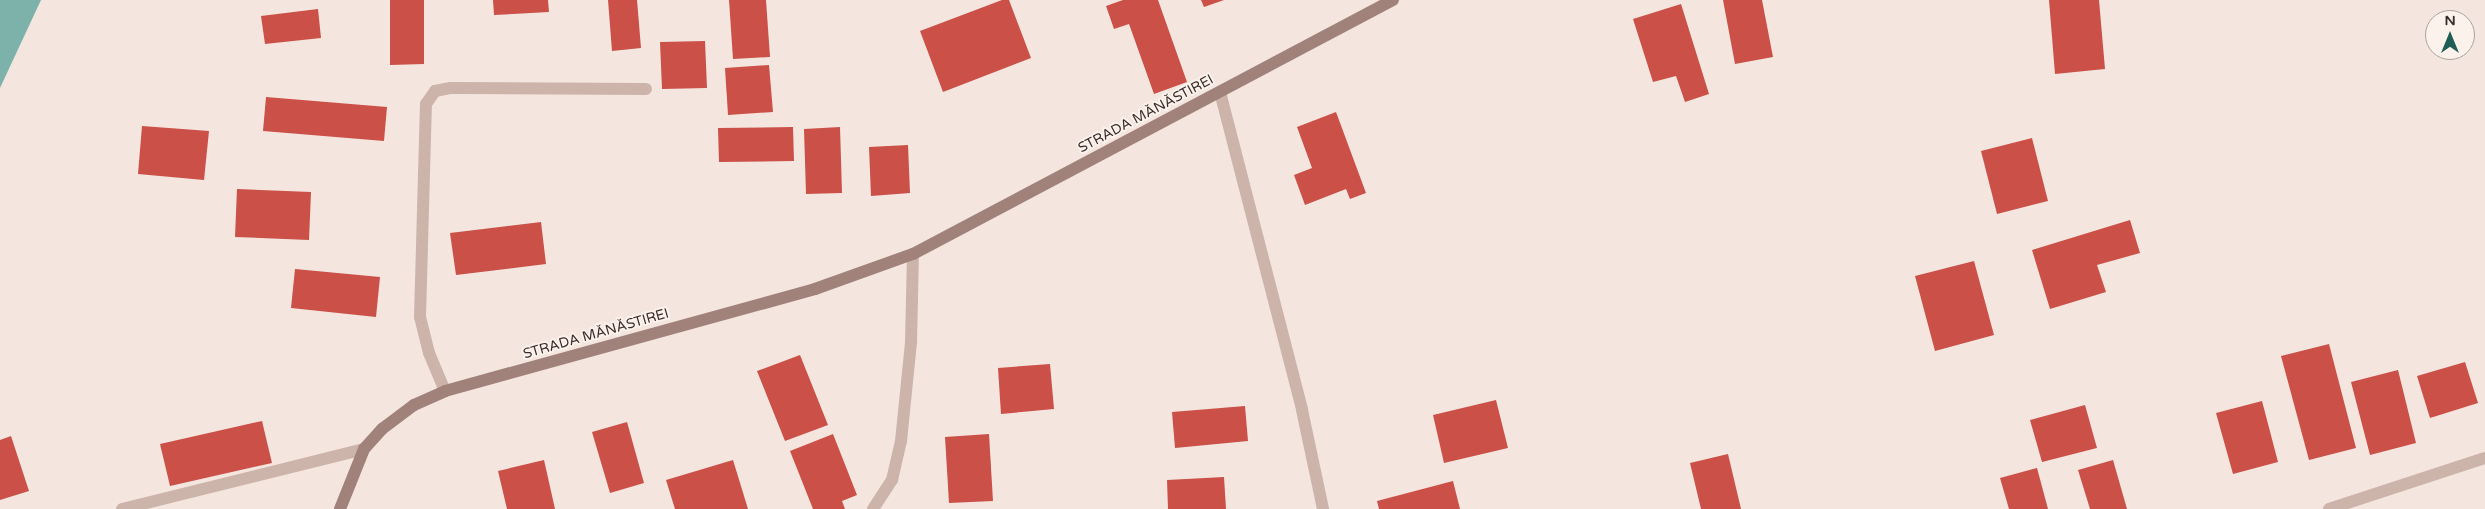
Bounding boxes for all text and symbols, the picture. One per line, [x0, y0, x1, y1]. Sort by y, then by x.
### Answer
north arrow [2425, 10, 2475, 60]
text: N [2444, 12, 2456, 29]
street label: STRADA MĂNĂSTIREI [1076, 71, 1216, 157]
street label: STRADA MĂNĂSTIREI [521, 305, 671, 363]

